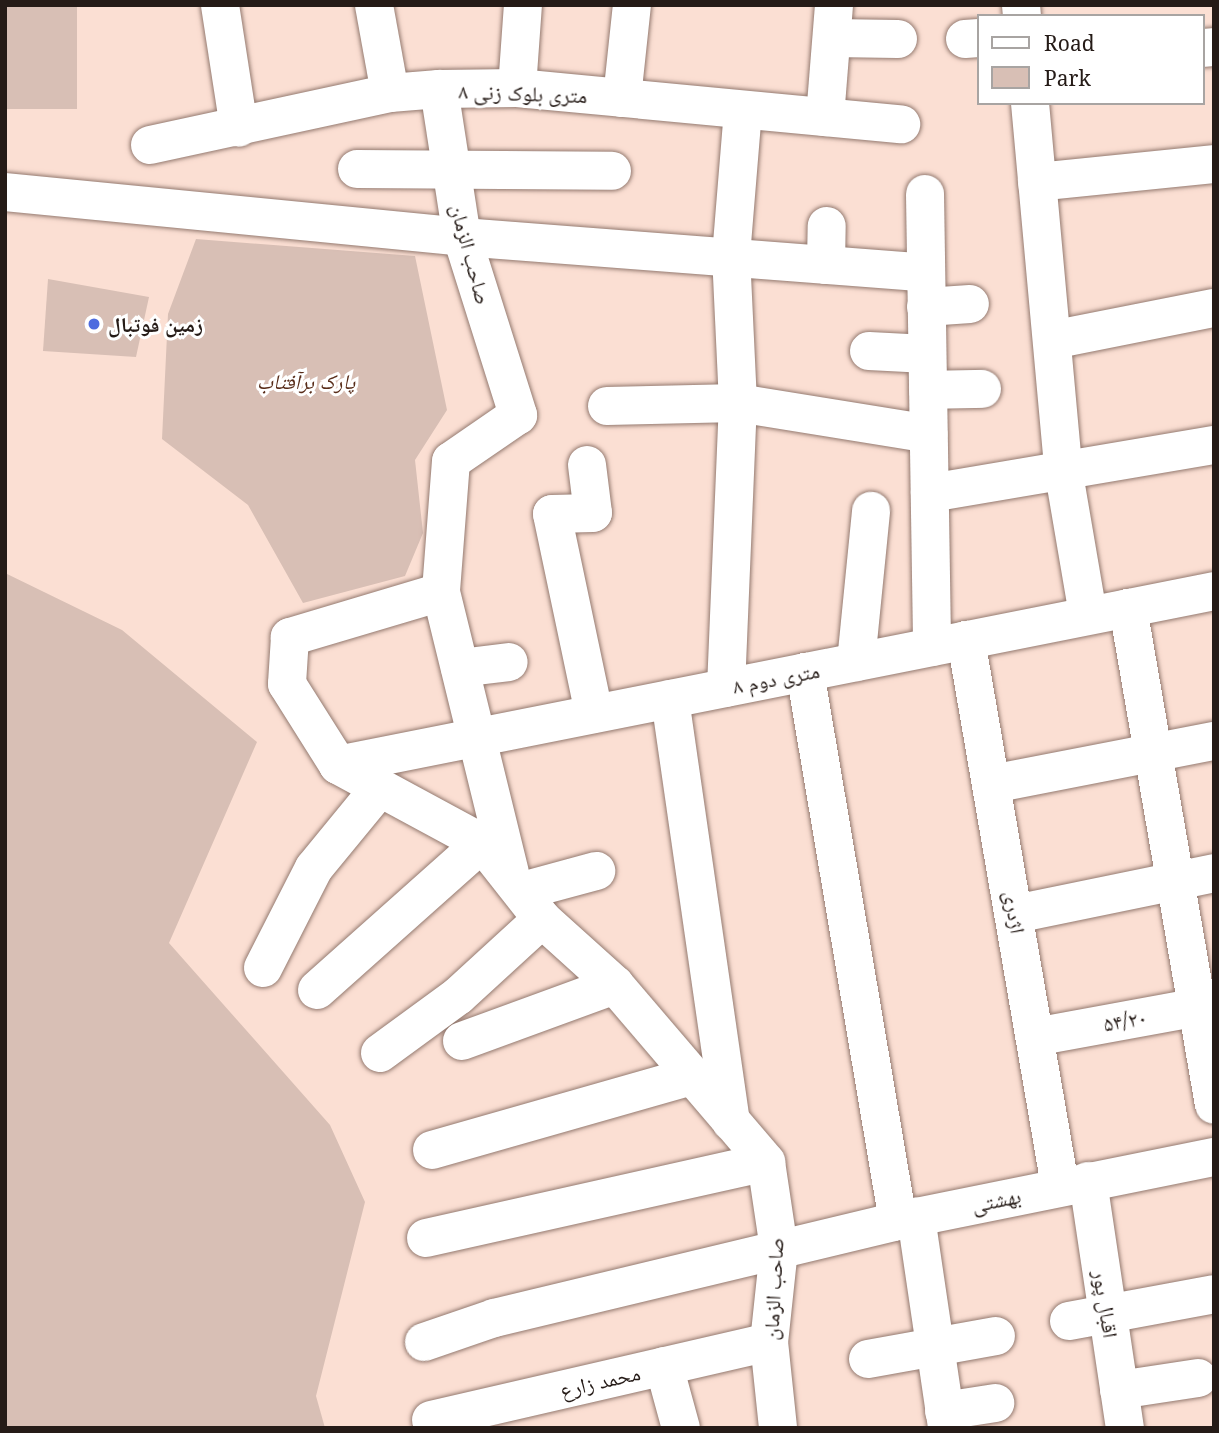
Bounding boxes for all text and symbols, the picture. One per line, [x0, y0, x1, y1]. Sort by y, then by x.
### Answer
legend [978, 14, 1205, 105]
text: Road [1044, 29, 1095, 57]
text: Park [1044, 64, 1091, 92]
street label: ۸ متری بلوک زنی [458, 78, 588, 108]
street label: صاحب الزمان [446, 201, 496, 307]
place label: زمین فوتبال [108, 311, 203, 337]
marker: زمین فوتبال [86, 316, 102, 332]
park label: پارک برآفتاب [257, 368, 355, 394]
street label: ۸ متری دوم [731, 657, 821, 699]
street label: اژدری [999, 889, 1031, 935]
street label: ۵۴/۲۰ [1101, 1004, 1149, 1036]
street label: بهشتی [969, 1183, 1023, 1217]
street label: صاحب الزمان [758, 1237, 788, 1341]
street label: اقبال پور [1088, 1268, 1124, 1340]
street label: محمد زارع [557, 1360, 643, 1402]

